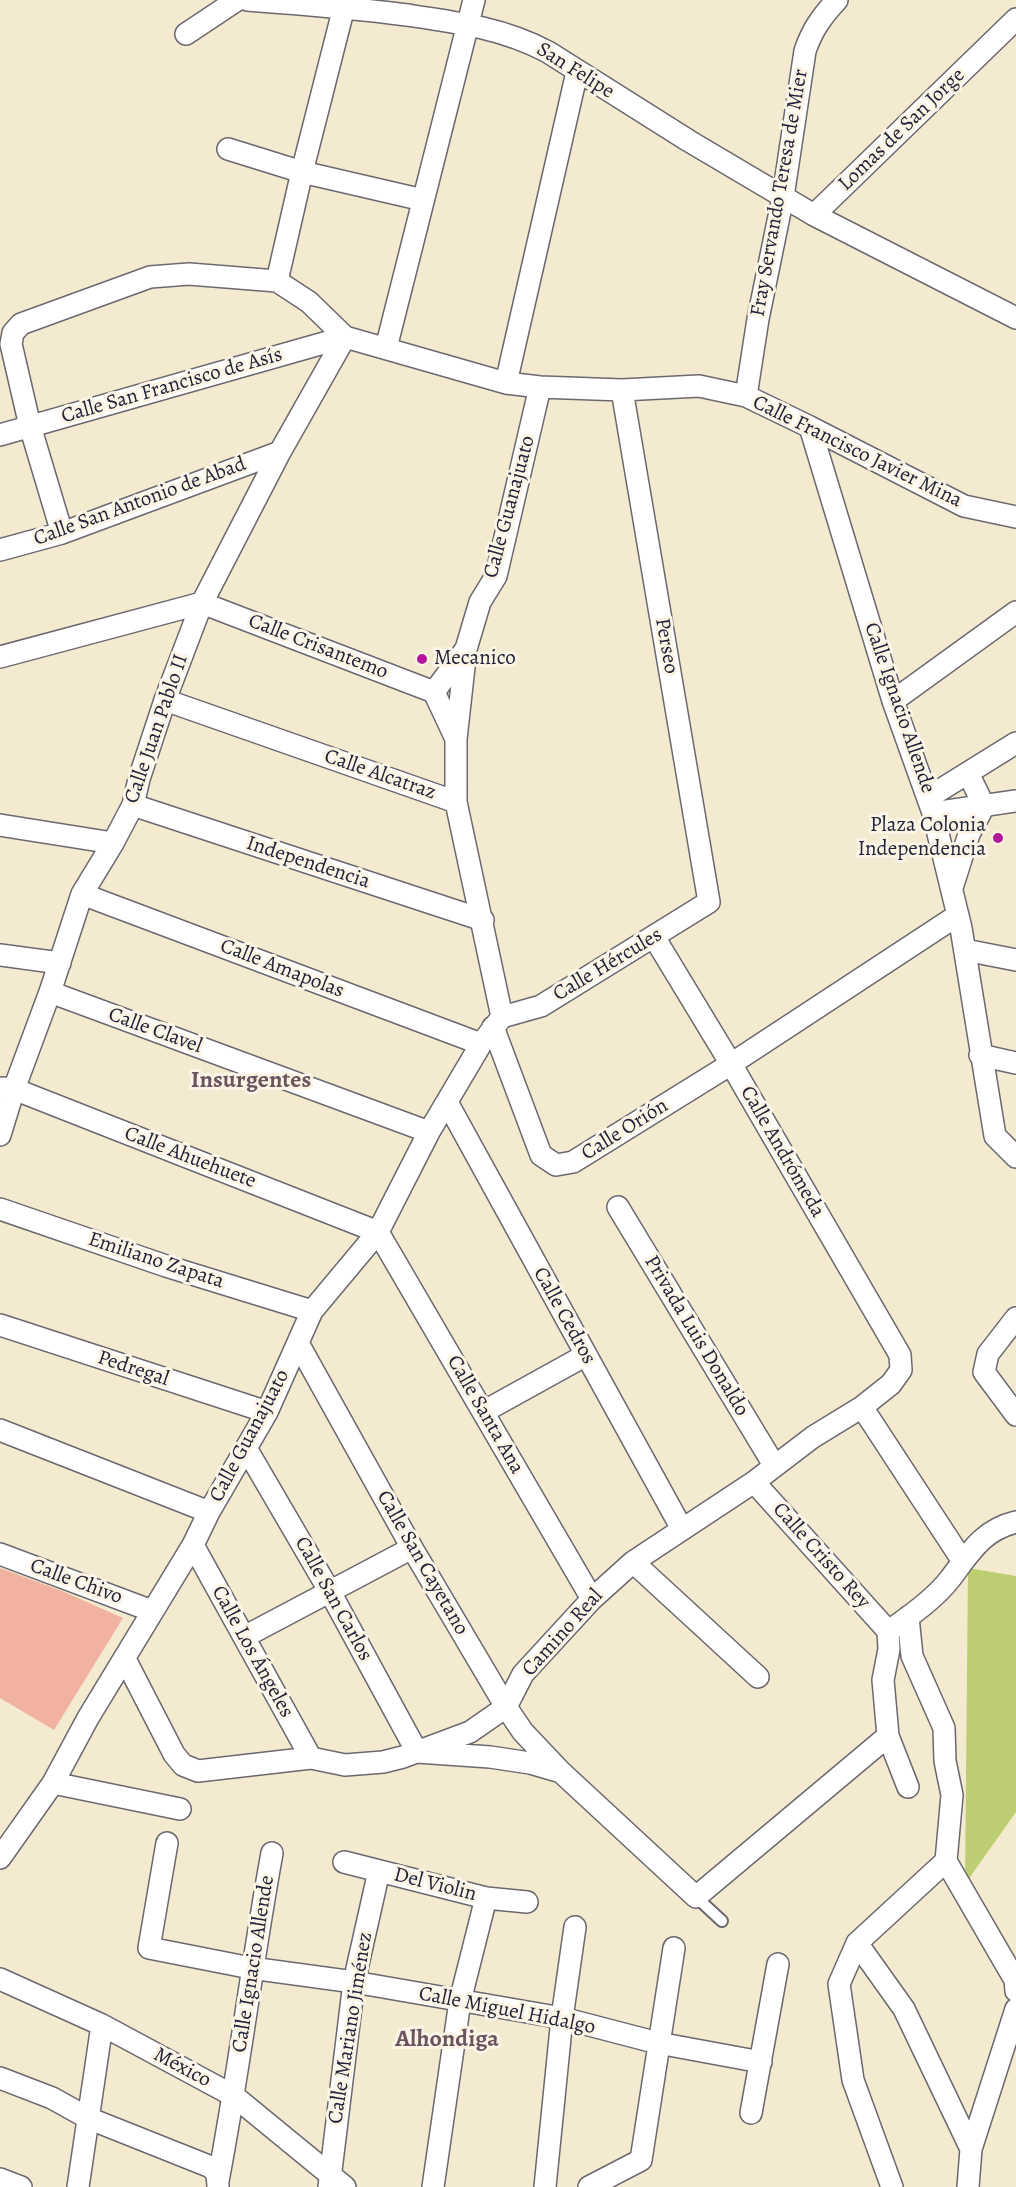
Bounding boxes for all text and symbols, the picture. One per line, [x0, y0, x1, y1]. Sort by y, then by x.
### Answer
street label: San Felipe [531, 37, 619, 105]
street label: Lomas de San Jorge [833, 63, 971, 197]
street label: Fray Servando Teresa de Mier [746, 67, 814, 319]
street label: Calle San Francisco de Asís [59, 342, 285, 430]
street label: Calle Francisco Javier Mina [748, 390, 966, 514]
street label: Calle Guanajuato [479, 433, 541, 581]
street label: Calle San Antonio de Abad [30, 452, 250, 552]
street label: Calle Crisantemo [245, 609, 391, 685]
street label: Perseo [649, 616, 683, 676]
street label: Calle Ignacio Allende [858, 619, 940, 797]
place label: Mecanico [434, 646, 516, 672]
street label: Calle Juan Pablo II [120, 651, 194, 807]
marker: Mecanico [415, 652, 429, 666]
street label: Calle Alcatraz [321, 744, 439, 806]
place label: Plaza Colonia Independencia [858, 813, 986, 863]
street label: Independencia [243, 831, 373, 895]
marker: Plaza Colonia Independencia [991, 831, 1005, 845]
street label: Calle Hércules [549, 923, 667, 1007]
street label: Calle Amapolas [216, 934, 348, 1004]
street label: Calle Clavel [105, 1002, 205, 1060]
district label: Insurgentes [191, 1067, 311, 1095]
street label: Calle Andrómeda [734, 1082, 830, 1222]
street label: Calle Orión [577, 1094, 673, 1166]
street label: Calle Ahuehuete [121, 1121, 259, 1195]
street label: Emiliano Zapata [85, 1227, 227, 1295]
street label: Privada Luis Donaldo [638, 1251, 754, 1421]
street label: Calle Cedros [527, 1263, 601, 1369]
street label: Pedregal [94, 1346, 172, 1392]
street label: Calle Santa Ana [441, 1351, 529, 1479]
street label: Calle Guanajuato [204, 1365, 296, 1507]
street label: Calle San Cayetano [370, 1486, 474, 1640]
street label: Calle Cristo Rey [767, 1498, 875, 1614]
street label: Calle San Carlos [289, 1533, 377, 1665]
street label: Calle Chivo [26, 1554, 126, 1610]
street label: Calle Los Ángeles [205, 1582, 299, 1722]
street label: Camino Real [517, 1584, 609, 1682]
street label: Del Violin [391, 1863, 479, 1907]
street label: Calle Ignacio Allende [228, 1874, 280, 2054]
street label: Calle Mariano Jiménez [323, 1930, 379, 2126]
street label: Calle Miguel Hidalgo [416, 1982, 598, 2040]
district label: Alhondiga [395, 2026, 499, 2054]
street label: México [149, 2042, 215, 2094]

